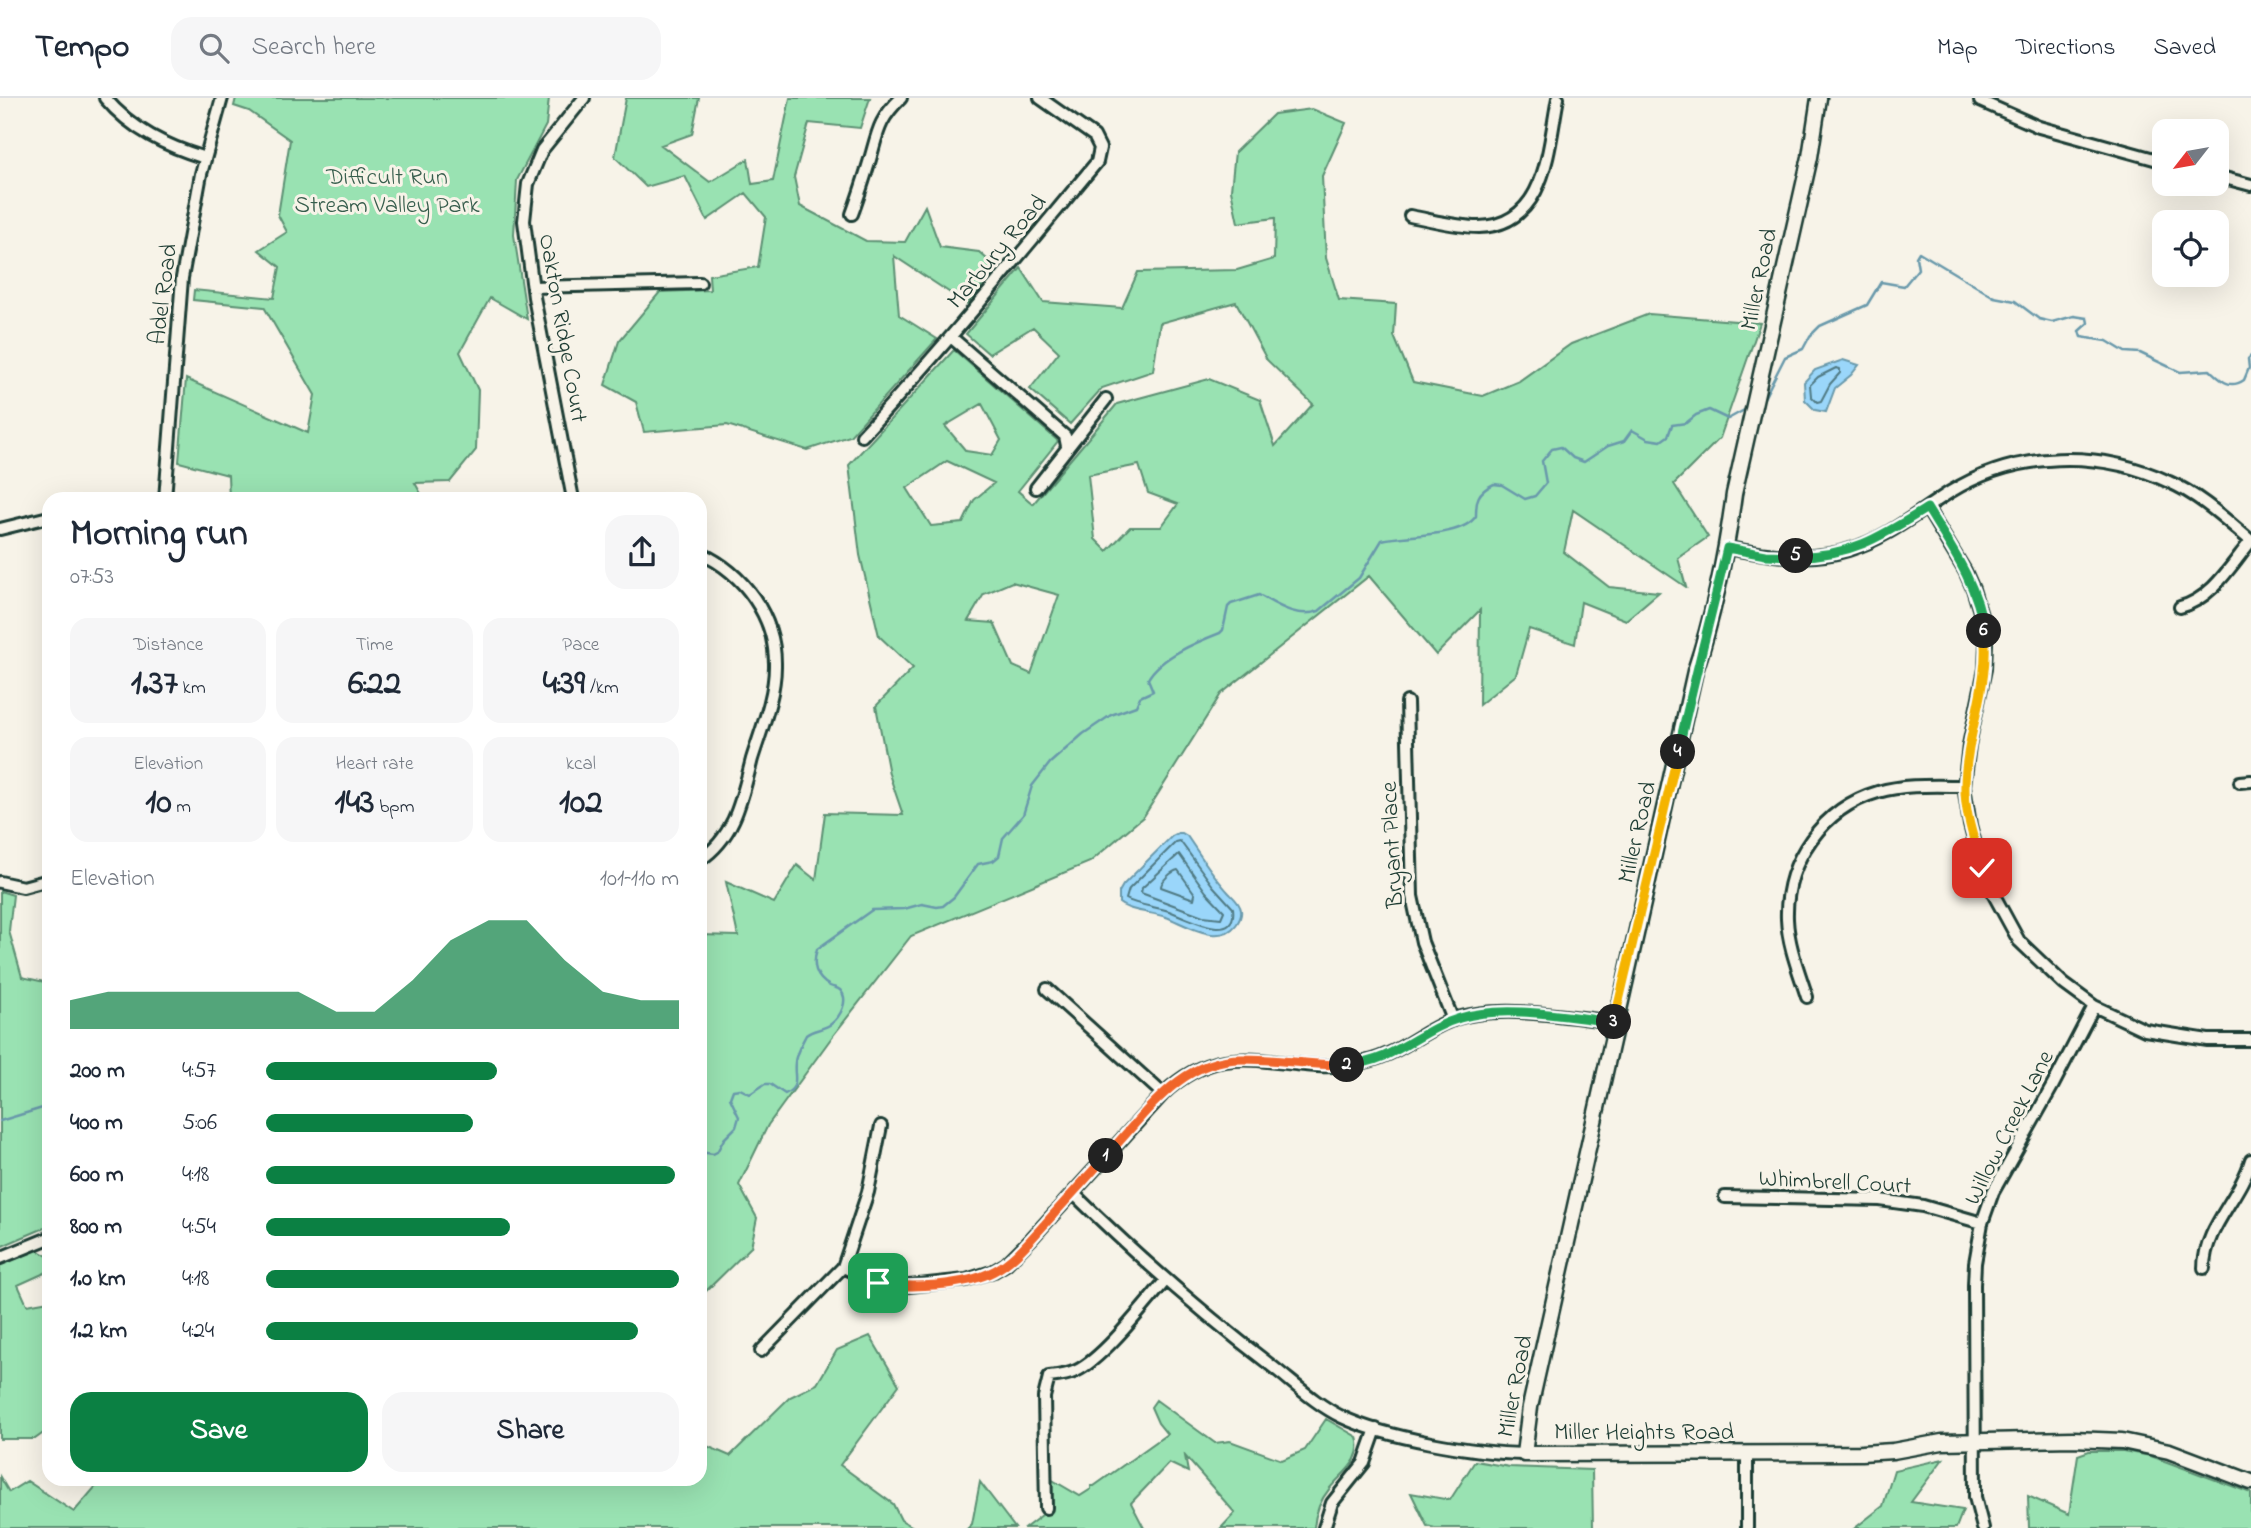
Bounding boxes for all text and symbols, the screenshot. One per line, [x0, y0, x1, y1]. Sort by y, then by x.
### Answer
search box [171, 17, 661, 80]
text: Tempo [35, 24, 129, 72]
icon: search [195, 29, 233, 67]
text: Search here [251, 29, 376, 67]
text: Map [1937, 31, 1978, 66]
text: Directions [2016, 31, 2115, 66]
text: Saved [2153, 31, 2216, 66]
north arrow [2152, 119, 2230, 196]
map controls [2152, 119, 2229, 287]
park label: Difficult Run Stream Valley Park [294, 161, 480, 225]
street label: Marbury Road [939, 187, 1058, 318]
button: locate [2152, 210, 2229, 287]
street label: Miller Road [1733, 225, 1788, 334]
street label: Oakton Ridge Court [528, 231, 595, 426]
street label: Adel Road [141, 241, 188, 347]
text: Morning run [70, 507, 248, 563]
button: share [605, 515, 679, 589]
pin: 5 [1778, 538, 1814, 574]
text: 5 [1790, 542, 1801, 569]
text: 07:53 [70, 561, 114, 594]
pin: 6 [1966, 614, 2002, 648]
text: 6 [1979, 617, 1988, 644]
text: Distance [133, 632, 203, 659]
text: Time [356, 632, 393, 659]
text: Pace [562, 632, 599, 659]
text: 1.37 [131, 659, 178, 710]
text: 6:22 [348, 659, 401, 710]
text: 4:39 [543, 659, 585, 710]
text: km [178, 675, 206, 702]
text: /km [585, 675, 619, 702]
pin: 4 [1660, 734, 1696, 770]
text: 4 [1674, 738, 1681, 765]
text: Elevation [133, 751, 203, 778]
text: Heart rate [336, 751, 413, 778]
text: kcal [566, 751, 596, 778]
text: 10 [145, 778, 172, 829]
text: 143 [335, 778, 375, 829]
text: 102 [559, 778, 603, 829]
street label: Miller Road [1610, 778, 1667, 887]
street label: Bryant Place [1373, 780, 1415, 910]
text: m [172, 794, 191, 821]
text: bpm [375, 794, 414, 821]
pin [1952, 838, 2012, 898]
icon: check [1963, 849, 2001, 887]
text: Elevation [70, 863, 155, 896]
text: 101–110 m [600, 863, 679, 896]
pin: 3 [1596, 1004, 1632, 1040]
text: 3 [1610, 1008, 1617, 1035]
street label: Willow Creek Lane [1956, 1044, 2064, 1212]
pin: 2 [1330, 1048, 1364, 1082]
text: 2 [1342, 1051, 1351, 1078]
text: 200 m [70, 1055, 125, 1088]
text: 4:57 [182, 1055, 216, 1088]
text: 400 m [70, 1107, 123, 1140]
text: 5:06 [182, 1107, 217, 1140]
pin: 1 [1088, 1138, 1124, 1174]
text: 1 [1102, 1142, 1109, 1169]
text: 600 m [70, 1159, 124, 1192]
text: 4:18 [182, 1159, 209, 1192]
street label: Whimbrell Court [1758, 1162, 1912, 1205]
text: 800 m [70, 1211, 122, 1244]
text: 4:54 [182, 1211, 216, 1244]
pin [848, 1253, 908, 1313]
text: 1.0 km [70, 1263, 126, 1296]
text: 4:18 [182, 1263, 209, 1296]
icon: arrive [859, 1264, 897, 1302]
text: 1.2 km [70, 1315, 127, 1348]
text: 4:24 [182, 1315, 214, 1348]
street label: Miller Road [1489, 1332, 1544, 1441]
button: Save [70, 1392, 368, 1472]
button: Share [382, 1392, 679, 1472]
street label: Miller Heights Road [1554, 1416, 1734, 1451]

